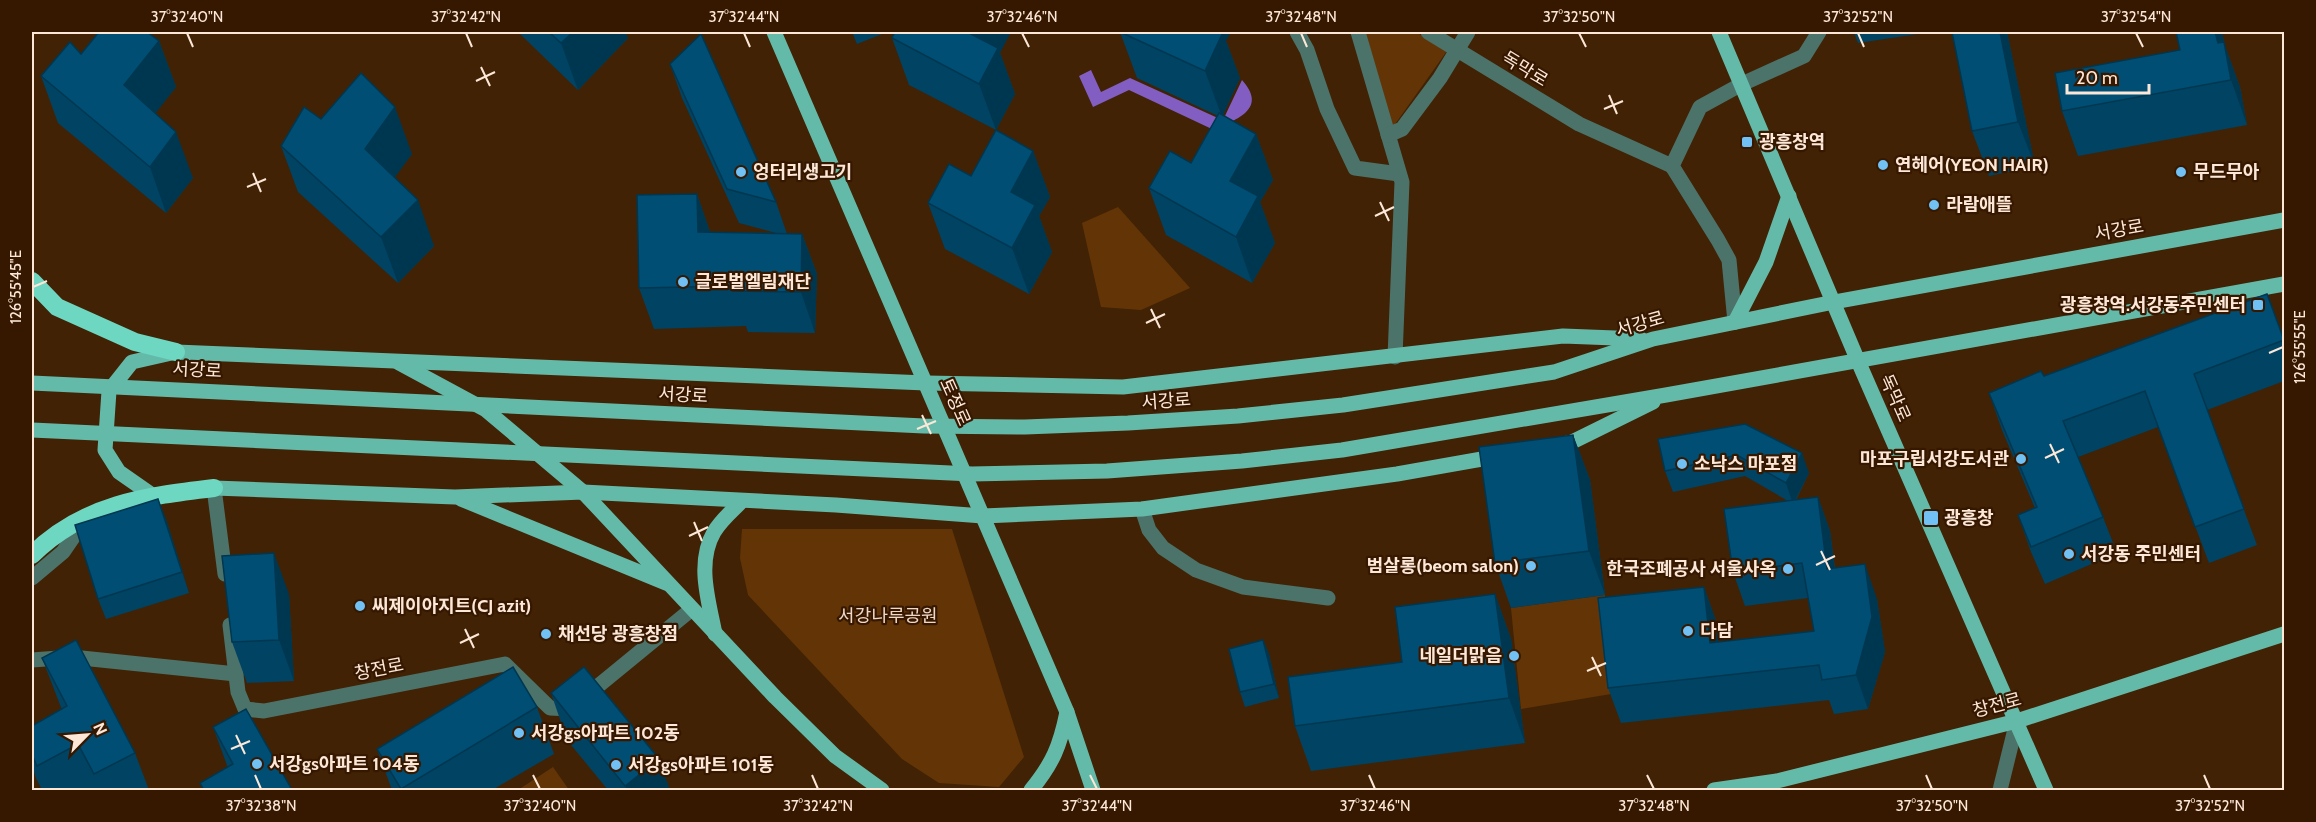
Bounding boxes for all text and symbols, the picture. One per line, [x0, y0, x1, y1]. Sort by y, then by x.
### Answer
text: 37°32'40"N [151, 8, 223, 26]
text: 37°32'42"N [431, 8, 501, 26]
text: 37°32'44"N [709, 8, 779, 26]
text: 37°32'46"N [987, 8, 1057, 26]
text: 37°32'48"N [1265, 8, 1337, 26]
text: 37°32'50"N [1543, 8, 1615, 26]
text: 37°32'52"N [1823, 8, 1893, 26]
text: 37°32'54"N [2101, 8, 2171, 26]
street label: 독막로 [1498, 47, 1552, 91]
scale bar [2067, 57, 2150, 95]
text: 20 m [2076, 67, 2118, 89]
place label: 광흥창역 [1759, 131, 1825, 153]
marker: 광흥창역 [1740, 135, 1754, 149]
place label: 연헤어(YEON HAIR) [1895, 154, 2049, 176]
marker: 연헤어(YEON HAIR) [1876, 158, 1890, 172]
place label: 엉터리생고기 [753, 161, 852, 183]
place label: 무드무아 [2193, 161, 2260, 183]
marker: 엉터리생고기 [734, 165, 748, 179]
marker: 무드무아 [2174, 165, 2188, 179]
place label: 라람애뜰 [1946, 194, 2012, 216]
marker: 라람애뜰 [1927, 198, 1941, 212]
street label: 서강로 [2093, 215, 2145, 245]
text: 126°55'45"E [7, 250, 25, 324]
place label: 글로벌엘림재단 [695, 271, 811, 293]
marker: 글로벌엘림재단 [676, 275, 690, 289]
place label: 광흥창역.서강동주민센터 [2060, 294, 2246, 316]
marker: 광흥창역.서강동주민센터 [2251, 298, 2265, 312]
street label: 서강로 [1613, 307, 1667, 341]
text: 126°55'55"E [2291, 310, 2309, 384]
street label: 서강로 [172, 358, 222, 382]
street label: 독막로 [1875, 371, 1915, 425]
street label: 토정로 [935, 375, 975, 429]
street label: 서강로 [658, 383, 708, 407]
street label: 서강로 [1140, 388, 1192, 414]
place label: 마포구립서강도서관 [1860, 448, 2009, 470]
marker: 마포구립서강도서관 [2014, 452, 2028, 466]
place label: 소낙스 마포점 [1694, 453, 1797, 475]
marker: 소낙스 마포점 [1675, 457, 1689, 471]
place label: 광흥창 [1944, 507, 1994, 529]
marker: 광흥창 [1922, 509, 1940, 527]
place label: 서강동 주민센터 [2081, 543, 2201, 565]
marker: 서강동 주민센터 [2062, 547, 2076, 561]
place label: 범살롱(beom salon) [1367, 555, 1519, 577]
place label: 한국조폐공사 서울사옥 [1606, 558, 1776, 580]
marker: 범살롱(beom salon) [1524, 559, 1538, 573]
marker: 한국조폐공사 서울사옥 [1781, 562, 1795, 576]
place label: 씨제이아지트(CJ azit) [372, 595, 531, 617]
marker: 씨제이아지트(CJ azit) [353, 599, 367, 613]
park label: 서강나루공원 [838, 605, 938, 627]
place label: 다담 [1700, 620, 1734, 642]
place label: 채선당 광흥창점 [558, 623, 678, 645]
marker: 다담 [1681, 624, 1695, 638]
marker: 채선당 광흥창점 [539, 627, 553, 641]
place label: 네일더맑음 [1419, 645, 1502, 667]
marker: 네일더맑음 [1507, 649, 1521, 663]
street label: 창전로 [353, 653, 405, 685]
street label: 창전로 [1970, 688, 2024, 722]
north arrow [57, 705, 117, 765]
text: N [89, 720, 111, 738]
place label: 서강gs아파트 102동 [531, 722, 680, 744]
marker: 서강gs아파트 102동 [512, 726, 526, 740]
place label: 서강gs아파트 104동 [269, 753, 420, 775]
place label: 서강gs아파트 101동 [628, 754, 774, 776]
marker: 서강gs아파트 104동 [250, 757, 264, 771]
marker: 서강gs아파트 101동 [609, 758, 623, 772]
text: 37°32'38"N [225, 797, 297, 815]
text: 37°32'40"N [504, 797, 576, 815]
text: 37°32'42"N [783, 797, 853, 815]
text: 37°32'44"N [1062, 797, 1132, 815]
text: 37°32'46"N [1340, 797, 1410, 815]
text: 37°32'48"N [1618, 797, 1690, 815]
text: 37°32'50"N [1896, 797, 1968, 815]
text: 37°32'52"N [2175, 797, 2245, 815]

